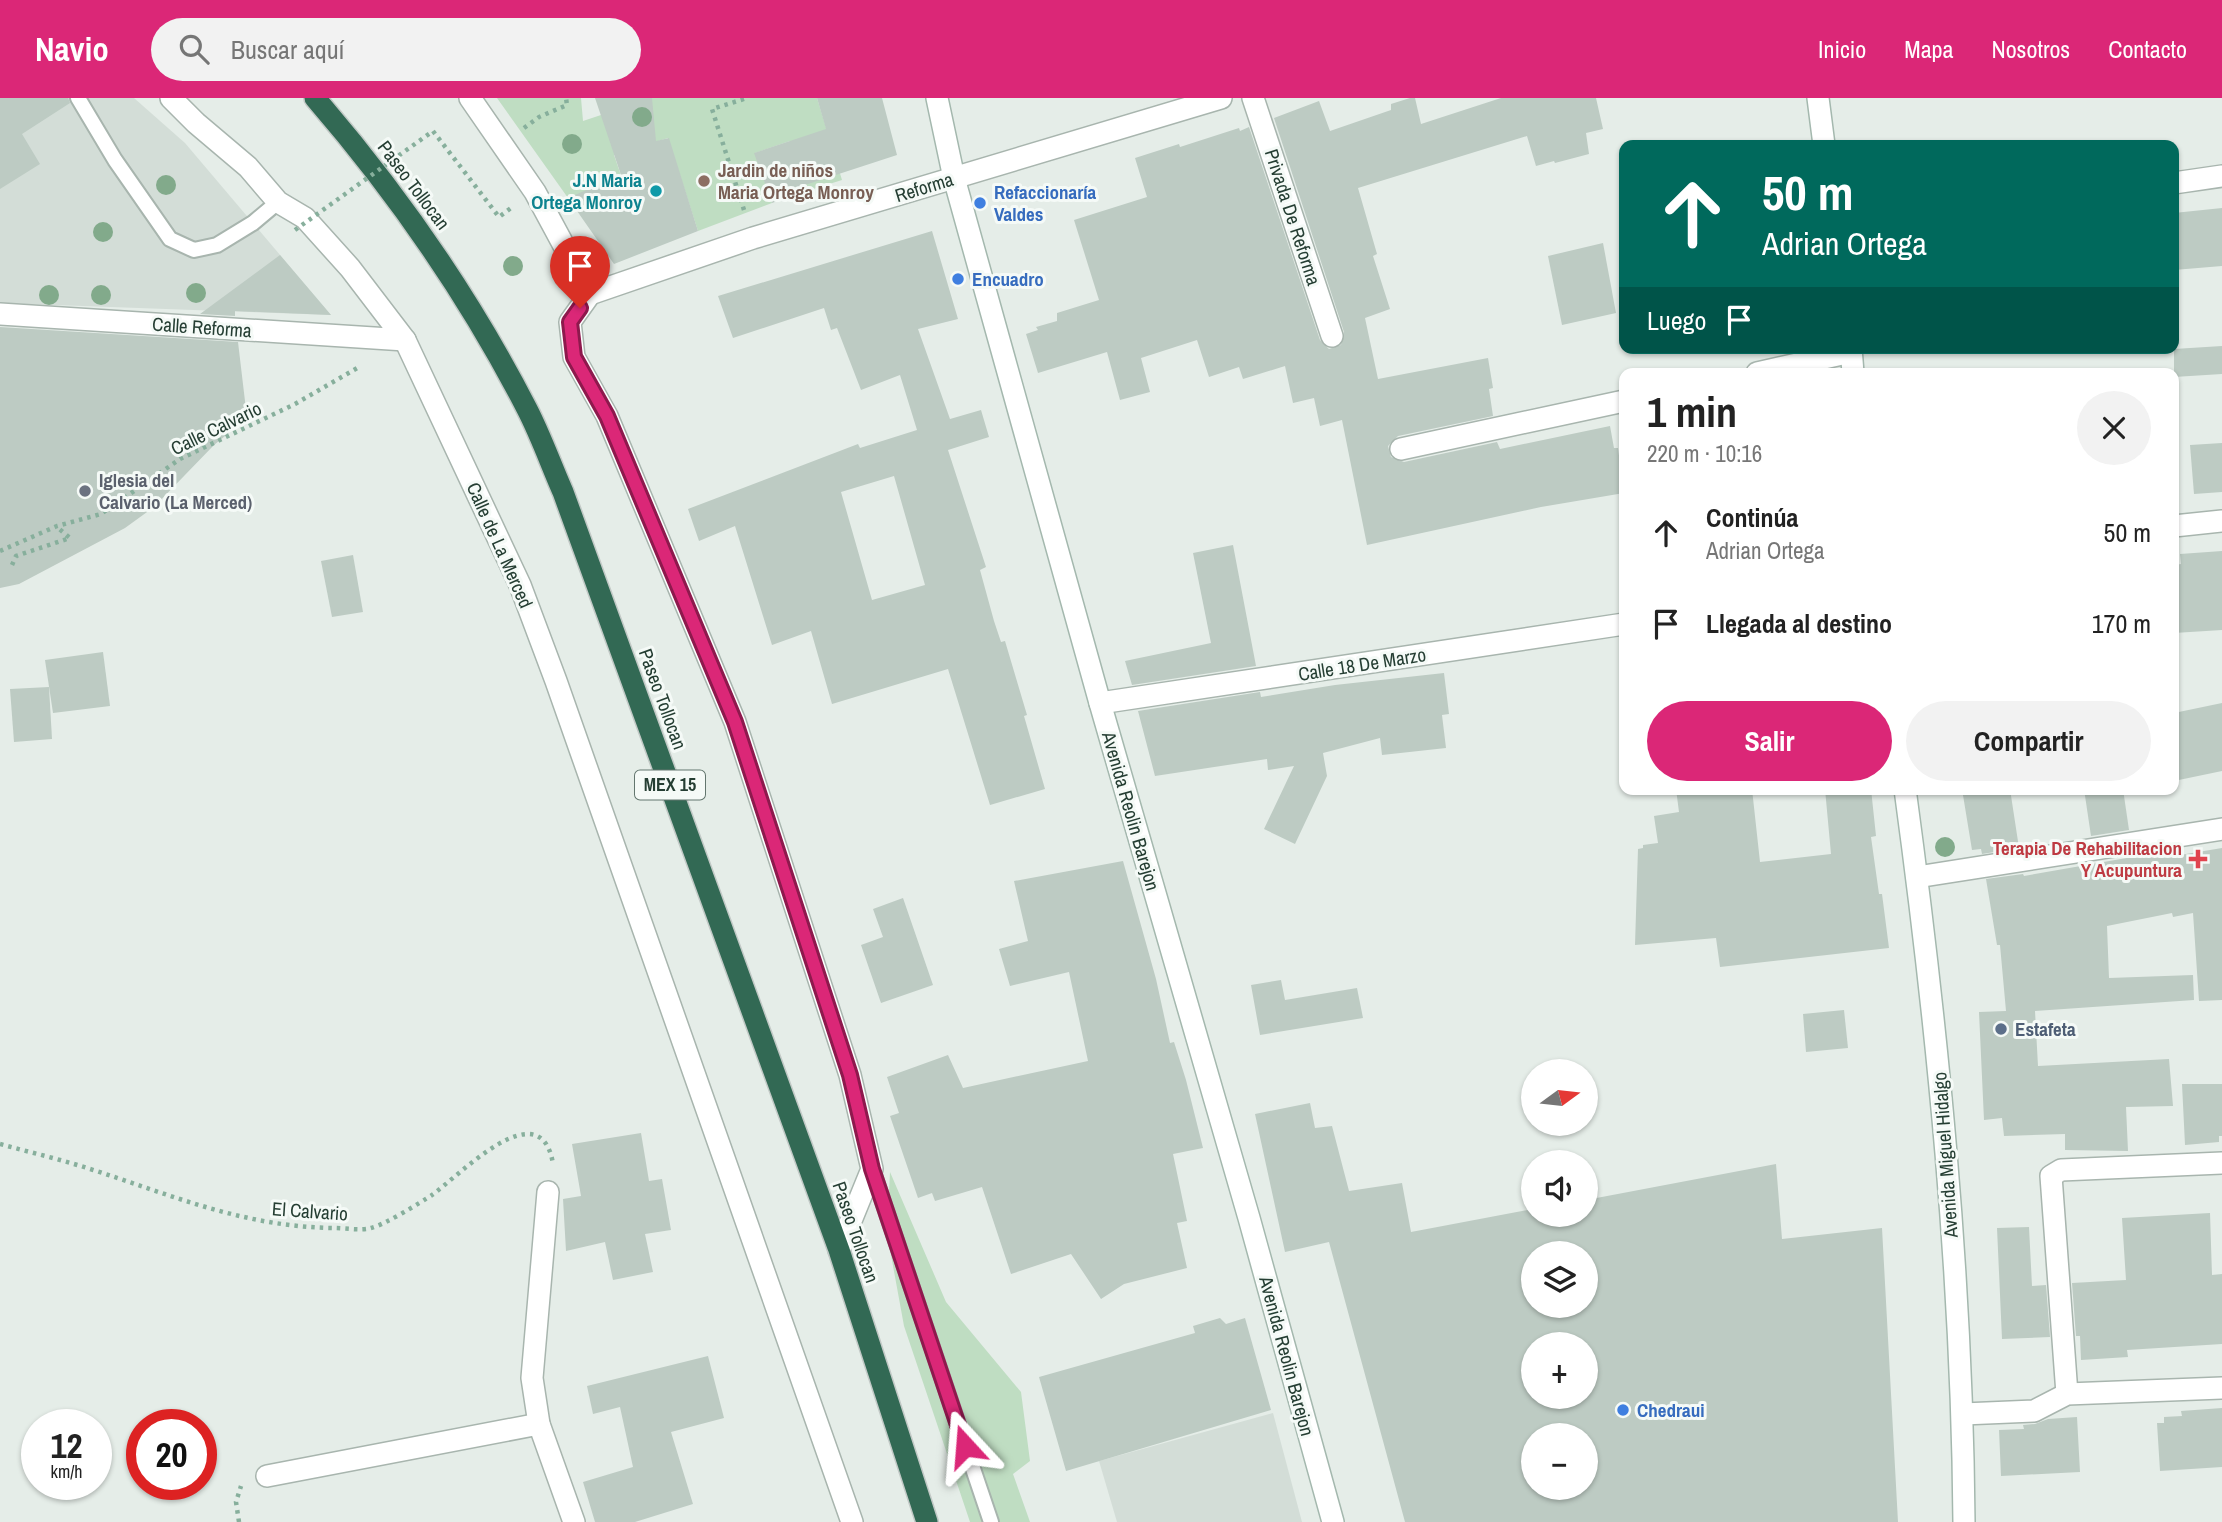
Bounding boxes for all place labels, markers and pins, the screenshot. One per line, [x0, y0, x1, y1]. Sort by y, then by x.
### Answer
place label: Jardin de niños Maria Ortega Monroy [718, 157, 874, 205]
place label: J.N Maria Ortega Monroy [531, 167, 642, 215]
marker: Jardin de niños Maria Ortega Monroy [696, 173, 712, 189]
place label: Refaccionaría Valdes [994, 179, 1097, 227]
marker: J.N Maria Ortega Monroy [648, 183, 664, 199]
marker: Refaccionaría Valdes [972, 195, 988, 211]
pin [550, 236, 610, 308]
place label: Encuadro [972, 266, 1044, 292]
marker: Encuadro [950, 271, 966, 287]
place label: Iglesia del Calvario (La Merced) [99, 467, 252, 515]
marker: Iglesia del Calvario (La Merced) [77, 483, 93, 499]
place label: Terapia De Rehabilitacion Y Acupuntura [1993, 835, 2182, 883]
marker: Terapia De Rehabilitacion Y Acupuntura [2188, 849, 2208, 869]
place label: Estafeta [2015, 1016, 2076, 1042]
marker: Estafeta [1993, 1021, 2009, 1037]
place label: Chedraui [1637, 1397, 1705, 1423]
marker: Chedraui [1615, 1402, 1631, 1418]

